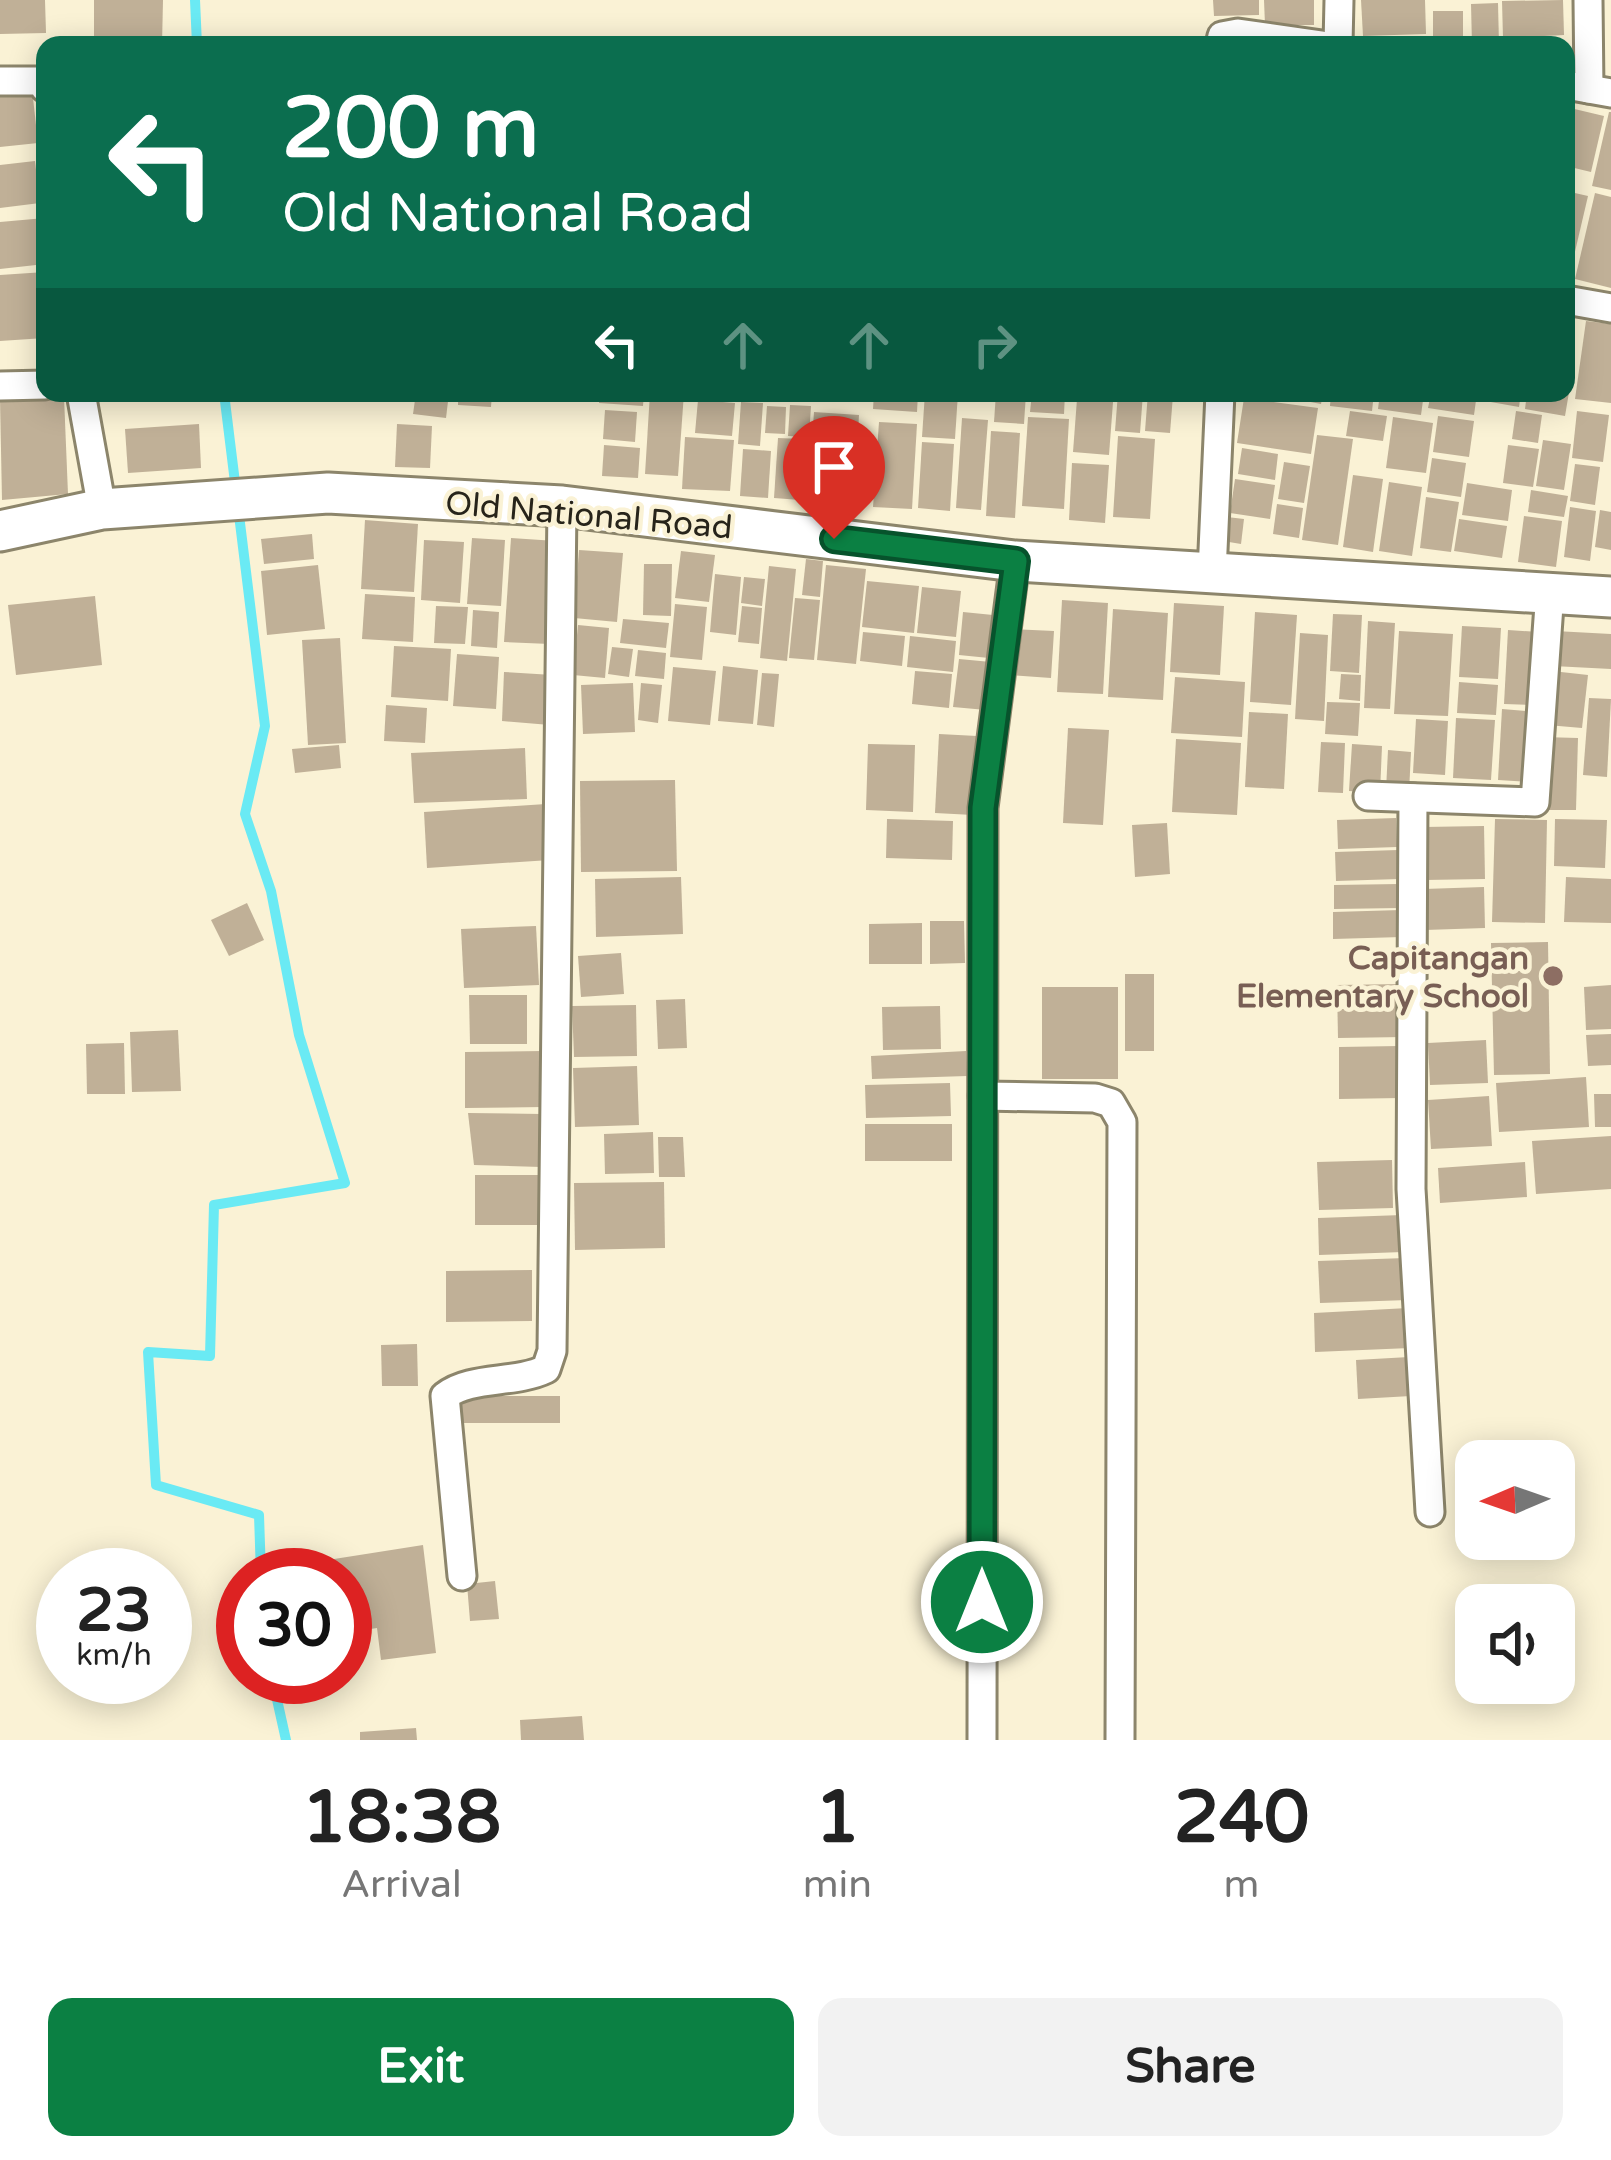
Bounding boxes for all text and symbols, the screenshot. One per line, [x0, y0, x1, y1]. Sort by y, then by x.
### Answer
text: 200 m [282, 79, 539, 180]
icon: left [84, 84, 240, 240]
text: Old National Road [282, 181, 753, 246]
icon: left [584, 312, 650, 378]
icon: ahead [710, 312, 776, 378]
icon: ahead [836, 312, 902, 378]
icon: right [962, 312, 1028, 378]
pin [783, 416, 885, 539]
icon: arrive [801, 434, 867, 500]
street label: Old National Road [444, 484, 734, 547]
place label: Capitangan Elementary School [1236, 939, 1529, 1016]
marker: Capitangan Elementary School [1540, 963, 1566, 989]
north arrow [1455, 1440, 1575, 1560]
map controls [1455, 1440, 1575, 1704]
position arrow [919, 1539, 1045, 1665]
speed limit sign: 30 [216, 1548, 372, 1704]
text: 23 [76, 1575, 152, 1647]
button: sound [1455, 1584, 1575, 1704]
text: km/h [76, 1637, 152, 1674]
text: 18:38 [302, 1775, 501, 1862]
text: 1 [815, 1775, 860, 1862]
text: 240 [1174, 1775, 1309, 1862]
text: Arrival [341, 1861, 462, 1908]
text: min [803, 1861, 872, 1908]
text: m [1224, 1861, 1259, 1908]
button: Exit [48, 1998, 794, 2136]
button: Share [818, 1998, 1563, 2136]

